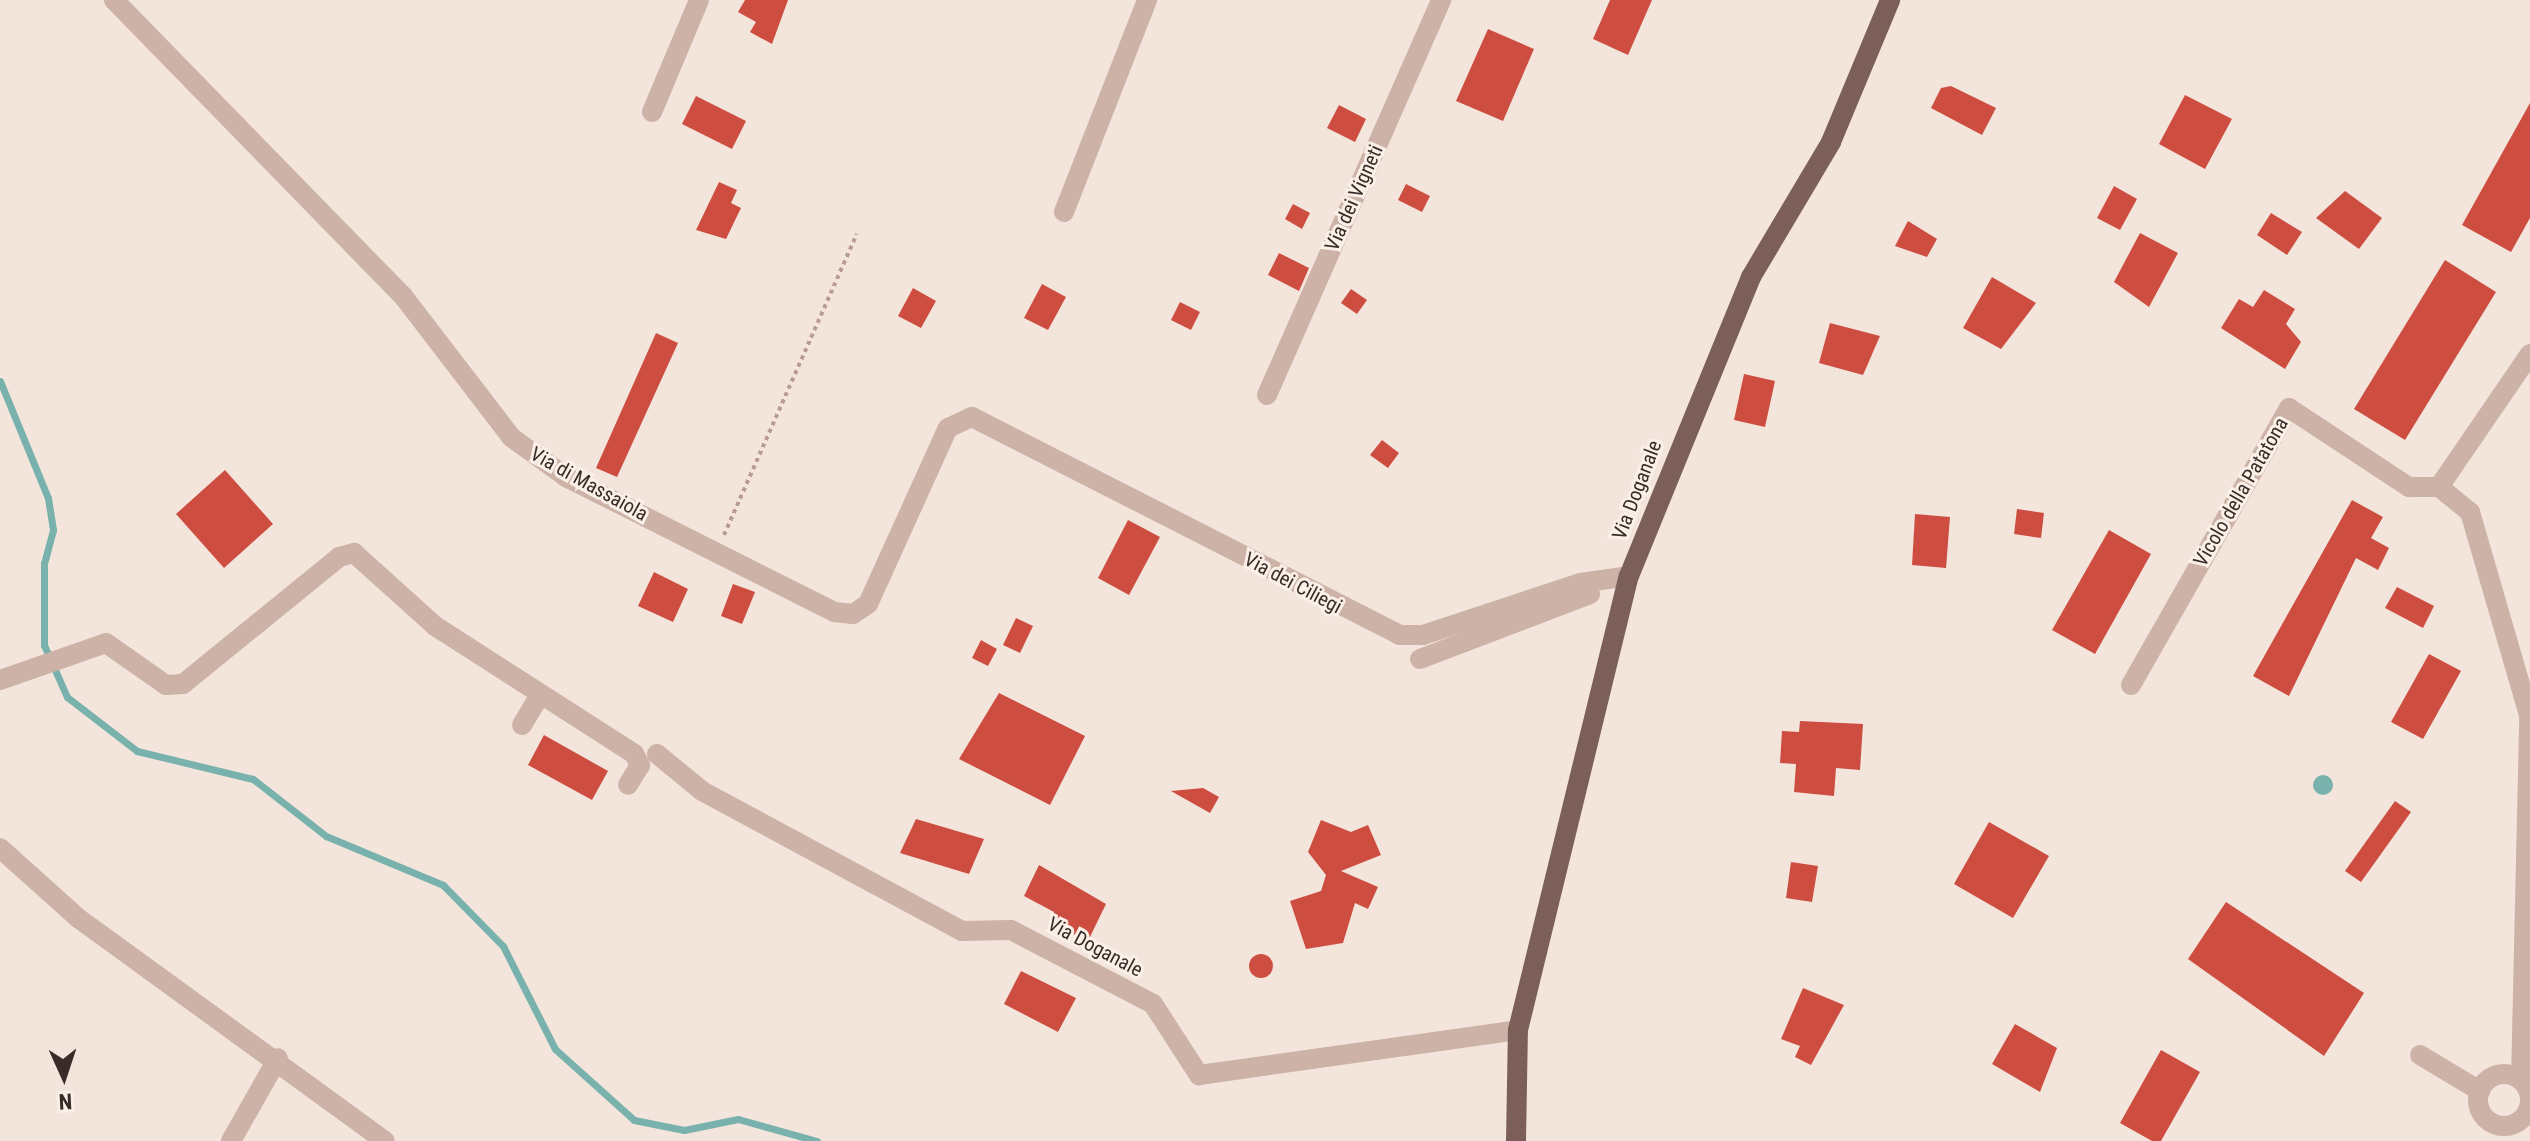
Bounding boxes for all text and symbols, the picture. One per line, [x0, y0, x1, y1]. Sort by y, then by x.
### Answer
street label: Via dei Vigneti [1320, 141, 1388, 255]
street label: Vicolo della Patatona [2189, 413, 2293, 571]
street label: Via Doganale [1607, 437, 1667, 543]
street label: Via di Massaiola [526, 442, 652, 526]
street label: Via dei Ciliegi [1240, 547, 1346, 619]
street label: Via Doganale [1043, 912, 1147, 982]
north arrow [24, 1037, 104, 1117]
text: N [58, 1089, 73, 1114]

